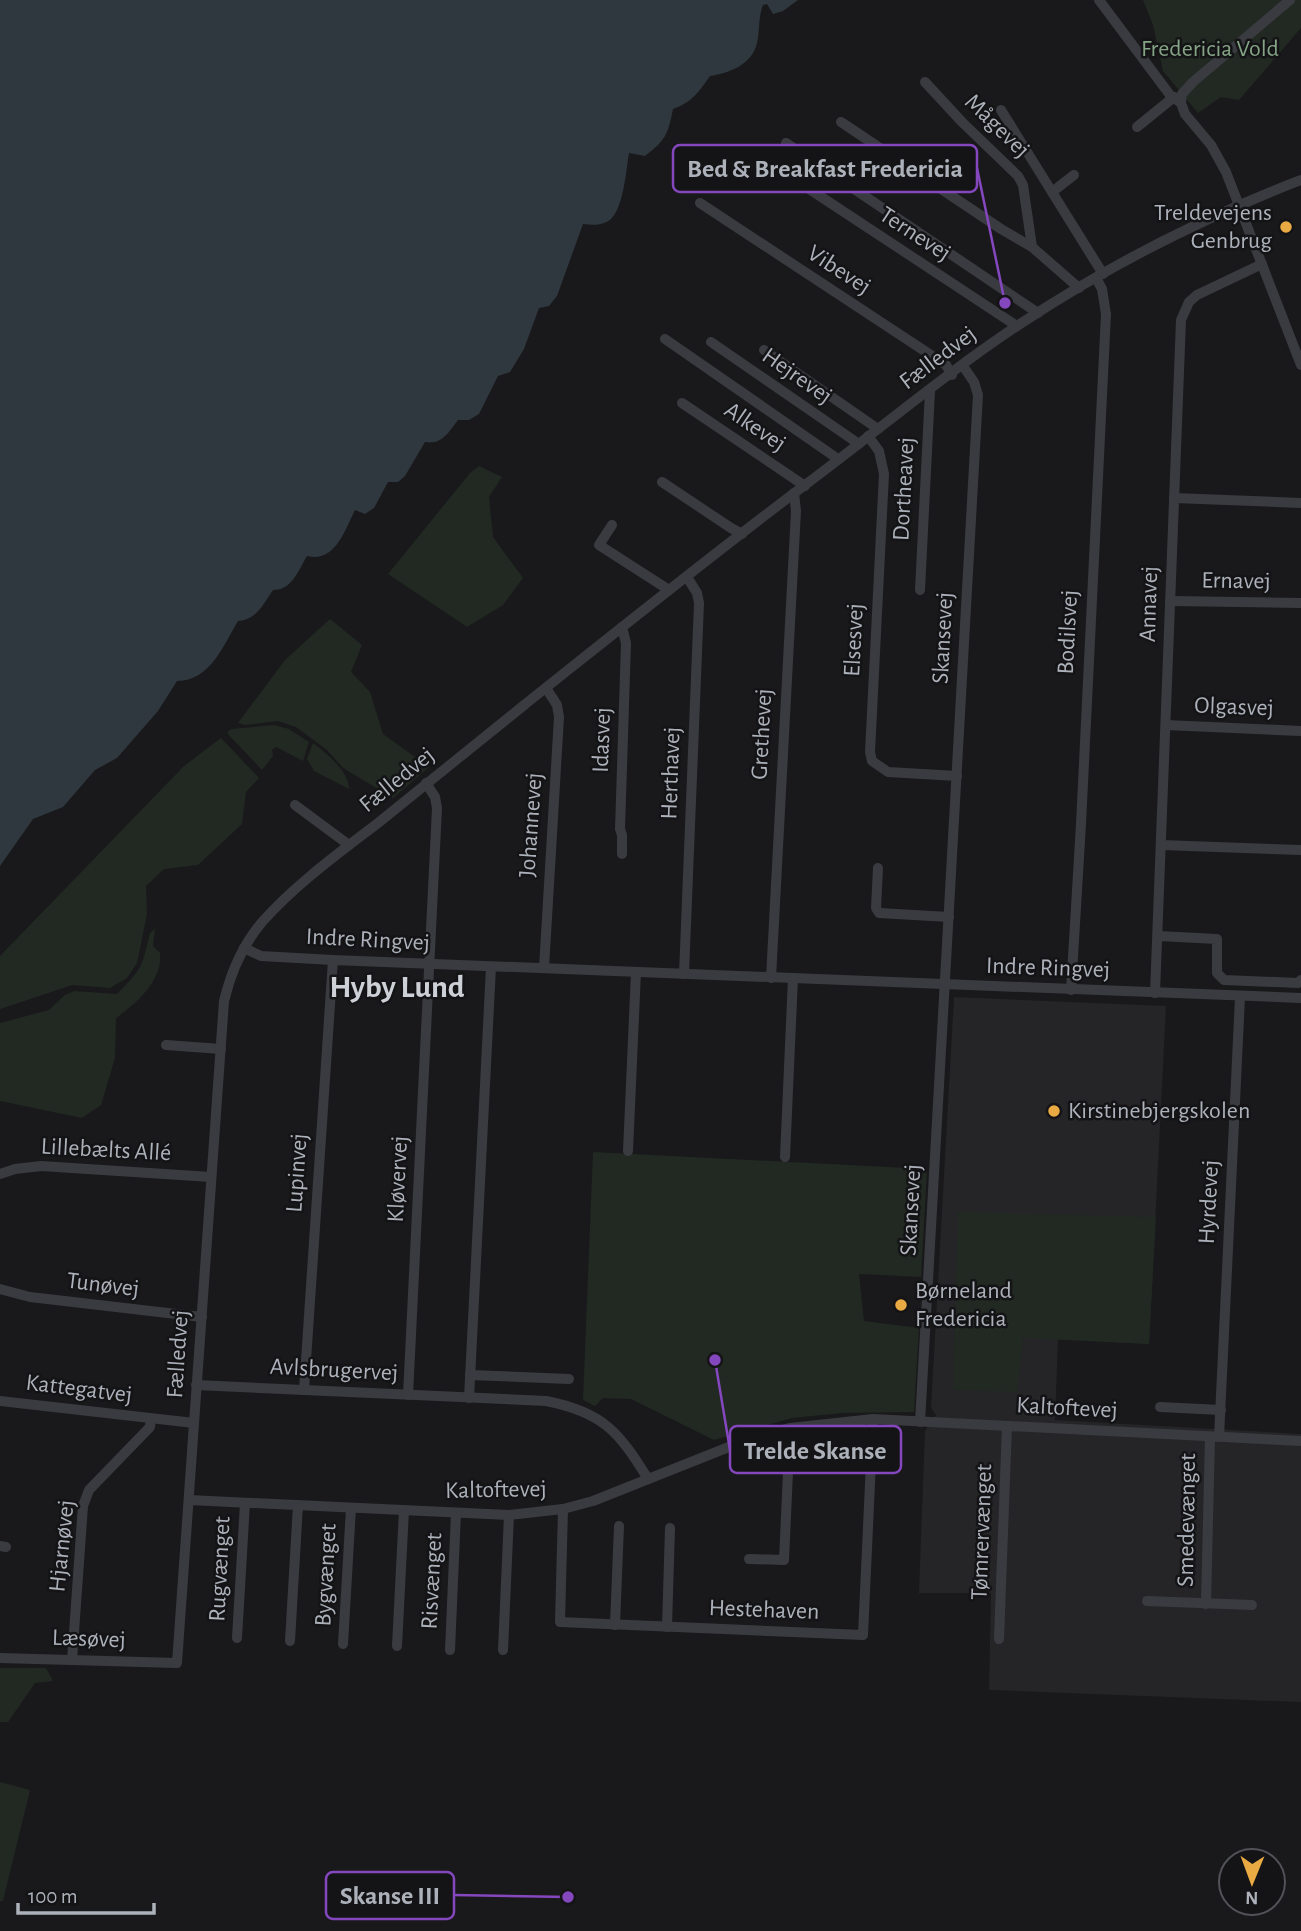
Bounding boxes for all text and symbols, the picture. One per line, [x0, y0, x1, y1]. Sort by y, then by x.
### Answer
park label: Fredericia Vold [1141, 37, 1279, 61]
street label: Mågevej [960, 90, 1034, 162]
callout: Bed & Breakfast Fredericia [673, 145, 977, 192]
text: Bed & Breakfast Fredericia [687, 156, 963, 182]
place label: Treldevejens Genbrug [1154, 201, 1272, 253]
street label: Ternevej [875, 202, 955, 266]
marker: Treldevejens Genbrug [1278, 219, 1294, 235]
street label: Vibevej [803, 241, 875, 299]
street label: Fælledvej [895, 322, 981, 394]
street label: Hejrevej [758, 343, 836, 409]
street label: Alkevej [720, 398, 790, 456]
street label: Dortheavej [889, 436, 919, 542]
street label: Annavej [1136, 566, 1162, 642]
street label: Ernavej [1201, 568, 1271, 594]
street label: Bodilsvej [1054, 589, 1082, 675]
street label: Skansevej [929, 591, 957, 685]
street label: Elsesvej [840, 603, 868, 677]
street label: Grethevej [748, 688, 776, 780]
street label: Olgasvej [1194, 694, 1274, 720]
street label: Idasvej [589, 707, 615, 773]
street label: Herthavej [657, 726, 685, 820]
street label: Fælledvej [355, 743, 439, 817]
street label: Johannevej [515, 772, 547, 878]
street label: Indre Ringvej [305, 925, 431, 955]
street label: Indre Ringvej [986, 954, 1110, 982]
district label: Hyby Lund [329, 971, 465, 1003]
place label: Kirstinebjergskolen [1068, 1099, 1250, 1123]
marker: Kirstinebjergskolen [1046, 1103, 1062, 1119]
street label: Lupinvej [282, 1133, 312, 1213]
street label: Lillebælts Allé [40, 1135, 172, 1165]
street label: Kløvervej [384, 1135, 412, 1223]
street label: Hyrdevej [1195, 1159, 1223, 1245]
street label: Skansevej [897, 1163, 925, 1257]
street label: Tunøvej [65, 1269, 141, 1301]
place label: Børneland Fredericia [915, 1279, 1012, 1331]
marker: Børneland Fredericia [893, 1297, 909, 1313]
street label: Fælledvej [163, 1309, 193, 1399]
street label: Avlsbrugervej [269, 1355, 399, 1385]
street label: Kattegatvej [24, 1371, 134, 1407]
street label: Kaltoftevej [1016, 1393, 1118, 1423]
callout: Trelde Skanse [730, 1426, 901, 1473]
text: Trelde Skanse [743, 1438, 887, 1464]
street label: Smedevænget [1174, 1453, 1200, 1587]
street label: Tømrervænget [968, 1463, 996, 1601]
street label: Kaltoftevej [445, 1477, 547, 1503]
street label: Hjarnøvej [45, 1499, 79, 1593]
street label: Rugvænget [205, 1515, 235, 1622]
street label: Bygvænget [311, 1523, 341, 1627]
street label: Risvænget [417, 1532, 447, 1630]
street label: Hestehaven [708, 1596, 820, 1624]
street label: Læsøvej [52, 1626, 126, 1652]
north arrow [1217, 1847, 1287, 1917]
scale bar [18, 1871, 154, 1915]
callout: Skanse III [326, 1872, 454, 1919]
text: Skanse III [340, 1883, 440, 1909]
text: 100 m [28, 1886, 78, 1907]
text: N [1245, 1888, 1259, 1907]

